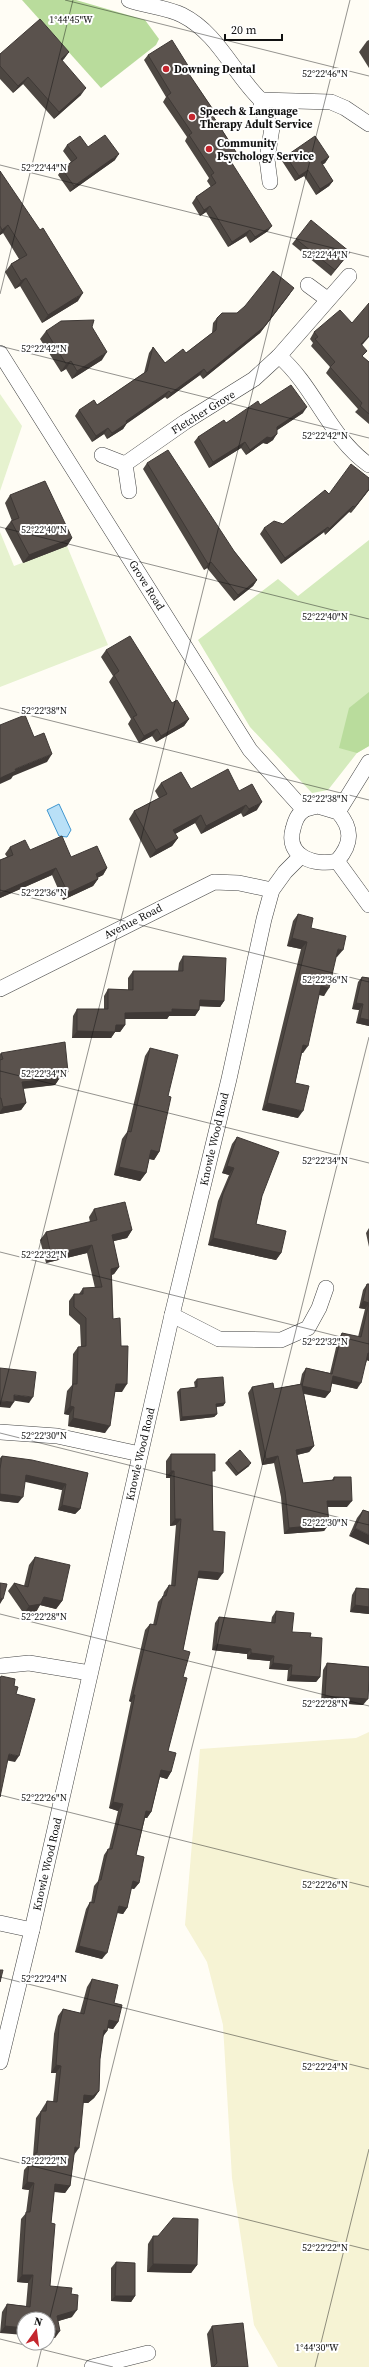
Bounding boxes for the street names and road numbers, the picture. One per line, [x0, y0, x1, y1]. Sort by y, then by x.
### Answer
street label: Fletcher Grove [169, 387, 238, 438]
street label: Grove Road [125, 557, 168, 614]
street label: Avenue Road [101, 900, 166, 943]
street label: Knowle Wood Road [196, 1090, 233, 1187]
street label: Knowle Wood Road [122, 1405, 159, 1502]
street label: Knowle Wood Road [29, 1815, 66, 1912]

